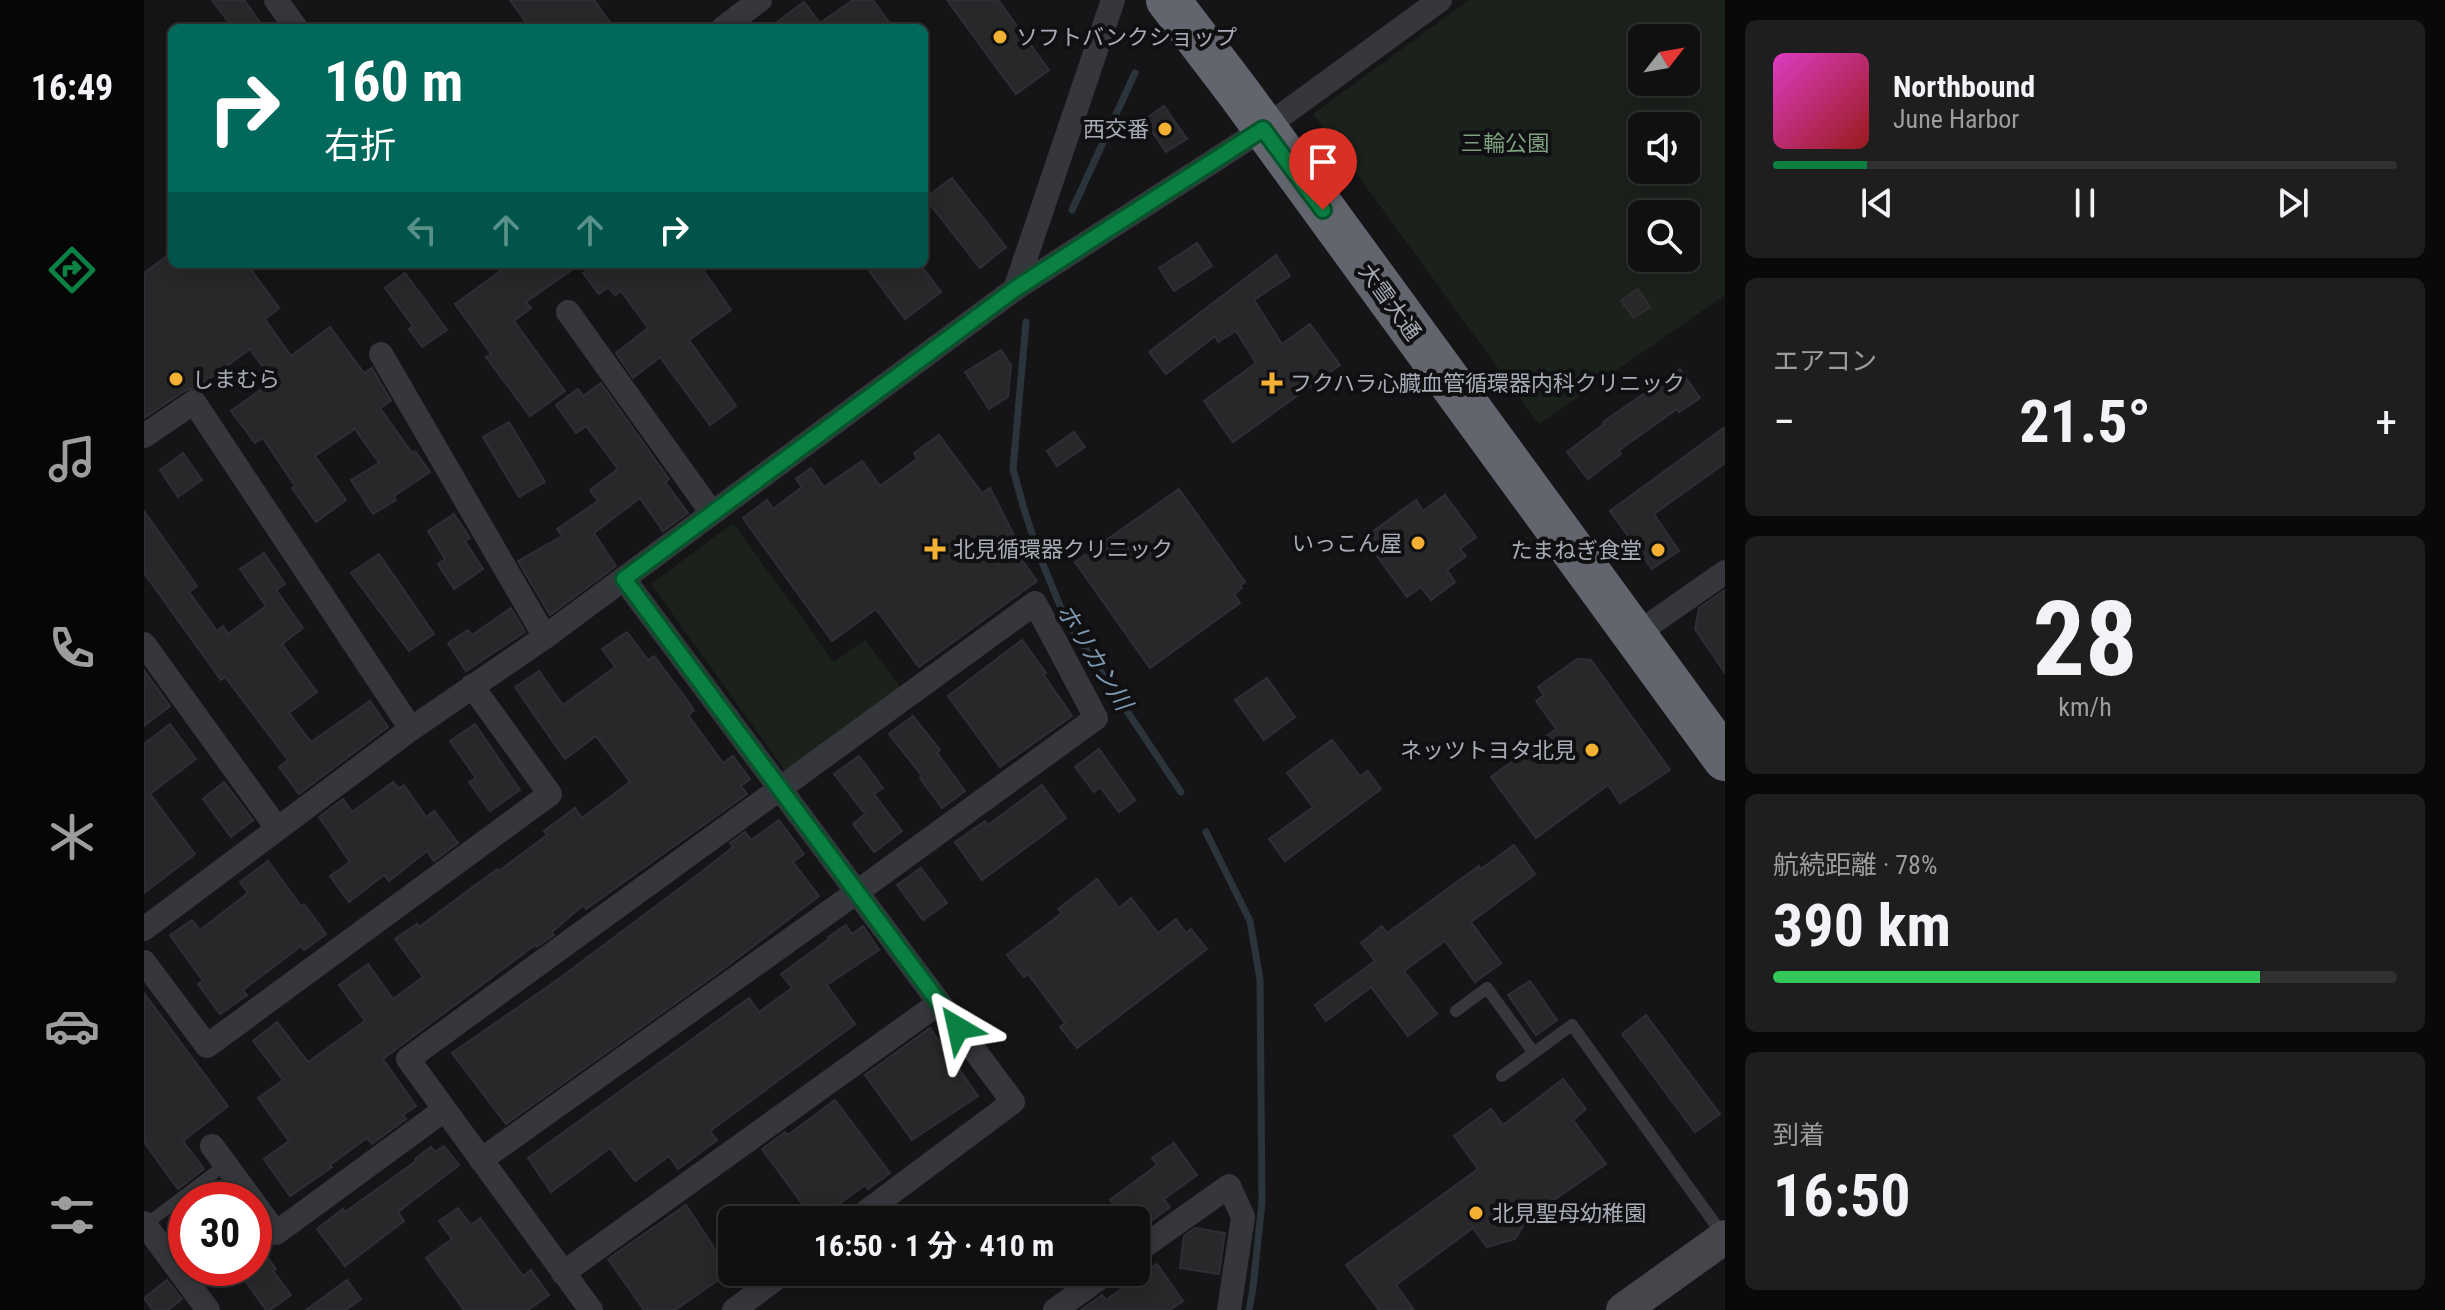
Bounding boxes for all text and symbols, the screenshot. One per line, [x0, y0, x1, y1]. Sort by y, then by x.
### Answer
north arrow [1628, 24, 1700, 96]
map controls [1628, 24, 1700, 272]
place label: ソフトバンクショップ [1016, 25, 1237, 50]
marker: ソフトバンクショップ [991, 28, 1009, 46]
text: 160 m [324, 49, 463, 115]
icon: right [192, 56, 296, 160]
text: 16:49 [31, 67, 113, 109]
text: Northbound [1893, 69, 2035, 104]
text: June Harbor [1893, 104, 2019, 134]
button: sound [1628, 112, 1700, 184]
place label: 西交番 [1083, 117, 1149, 142]
marker: 西交番 [1156, 120, 1174, 138]
text: 右折 [324, 125, 396, 167]
pin [1289, 128, 1357, 210]
park label: 三輪公園 [1461, 131, 1549, 156]
icon: arrive [1301, 140, 1345, 184]
icon: previous [1855, 181, 1899, 225]
icon: pause [2063, 181, 2107, 225]
icon: next [2271, 181, 2315, 225]
button: search [1628, 200, 1700, 272]
icon: left [400, 208, 444, 252]
icon: ahead [484, 208, 528, 252]
icon: ahead [568, 208, 612, 252]
icon: right [652, 208, 696, 252]
icon: directions [44, 242, 100, 298]
street label: 大雪大通 [1354, 259, 1426, 345]
text: エアコン [1773, 346, 1877, 376]
place label: しまむら [192, 367, 280, 392]
marker: しまむら [167, 370, 185, 388]
place label: フクハラ心臓血管循環器内科クリニック [1290, 371, 1685, 396]
marker: フクハラ心臓血管循環器内科クリニック [1261, 372, 1283, 394]
text: 21.5° [2019, 386, 2151, 457]
text: − [1773, 396, 1795, 448]
text: + [2375, 396, 2397, 448]
icon: music [44, 431, 100, 487]
place label: いっこん屋 [1292, 531, 1402, 556]
marker: いっこん屋 [1409, 534, 1427, 552]
place label: 北見循環器クリニック [953, 537, 1173, 562]
marker: 北見循環器クリニック [924, 538, 946, 560]
place label: たまねぎ食堂 [1511, 538, 1642, 563]
marker: たまねぎ食堂 [1649, 541, 1667, 559]
text: 28 [2032, 579, 2138, 700]
water label: ホリカン川 [1050, 599, 1139, 718]
icon: phone [44, 620, 100, 676]
text: km/h [2058, 692, 2112, 722]
place label: ネッツトヨタ北見 [1400, 738, 1576, 763]
marker: ネッツトヨタ北見 [1583, 741, 1601, 759]
icon: climate [44, 809, 100, 865]
text: 航続距離 · 78% [1773, 850, 1937, 880]
text: 390 km [1773, 890, 1951, 961]
position arrow [916, 986, 1000, 1070]
icon: car [44, 998, 100, 1054]
text: 到着 [1773, 1120, 1825, 1150]
text: 16:50 [1773, 1160, 1911, 1231]
speed limit sign: 30 [168, 1182, 272, 1286]
icon: filters [44, 1187, 100, 1243]
place label: 北見聖母幼稚園 [1492, 1201, 1646, 1226]
marker: 北見聖母幼稚園 [1467, 1204, 1485, 1222]
text: 16:50 · 1 分 · 410 m [814, 1228, 1054, 1263]

